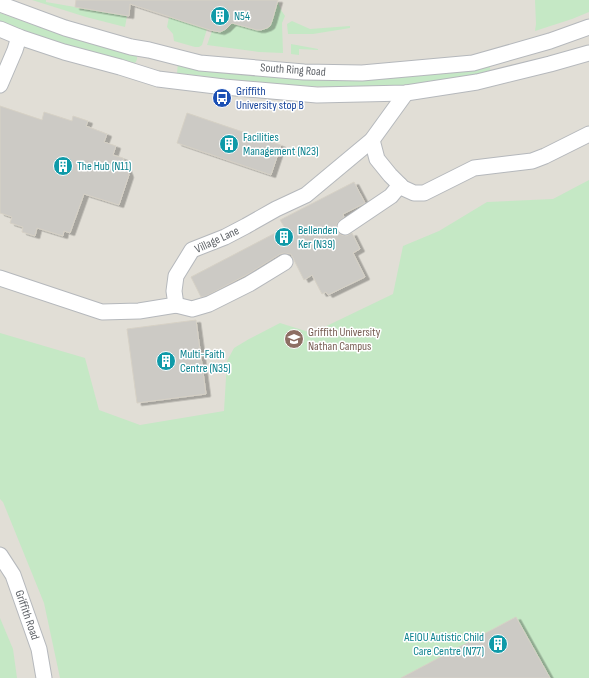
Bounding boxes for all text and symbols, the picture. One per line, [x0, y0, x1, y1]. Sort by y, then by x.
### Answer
building icon: N54 [209, 5, 231, 27]
place label: N54 [234, 9, 250, 24]
street label: South Ring Road [260, 60, 326, 80]
place label: Griffith University stop B [236, 84, 304, 113]
bus stop icon: Griffith University stop B [211, 87, 233, 109]
place label: Facilities Management (N23) [243, 130, 319, 159]
building icon: Facilities Management (N23) [218, 133, 240, 155]
building icon: The Hub (N11) [52, 155, 74, 177]
place label: The Hub (N11) [77, 159, 131, 174]
street label: Village Lane [192, 223, 242, 257]
place label: Bellenden Ker (N39) [298, 223, 338, 252]
building icon: Bellenden Ker (N39) [273, 226, 295, 248]
place label: Griffith University Nathan Campus [308, 325, 381, 354]
school or university icon: Griffith University Nathan Campus [283, 328, 305, 350]
place label: Multi-Faith Centre (N35) [180, 347, 231, 376]
building icon: Multi-Faith Centre (N35) [155, 350, 177, 372]
street label: Griffith Road [12, 588, 42, 642]
place label: AEIOU Autistic Child Care Centre (N77) [403, 630, 484, 659]
building icon: AEIOU Autistic Child Care Centre (N77) [487, 633, 509, 655]

